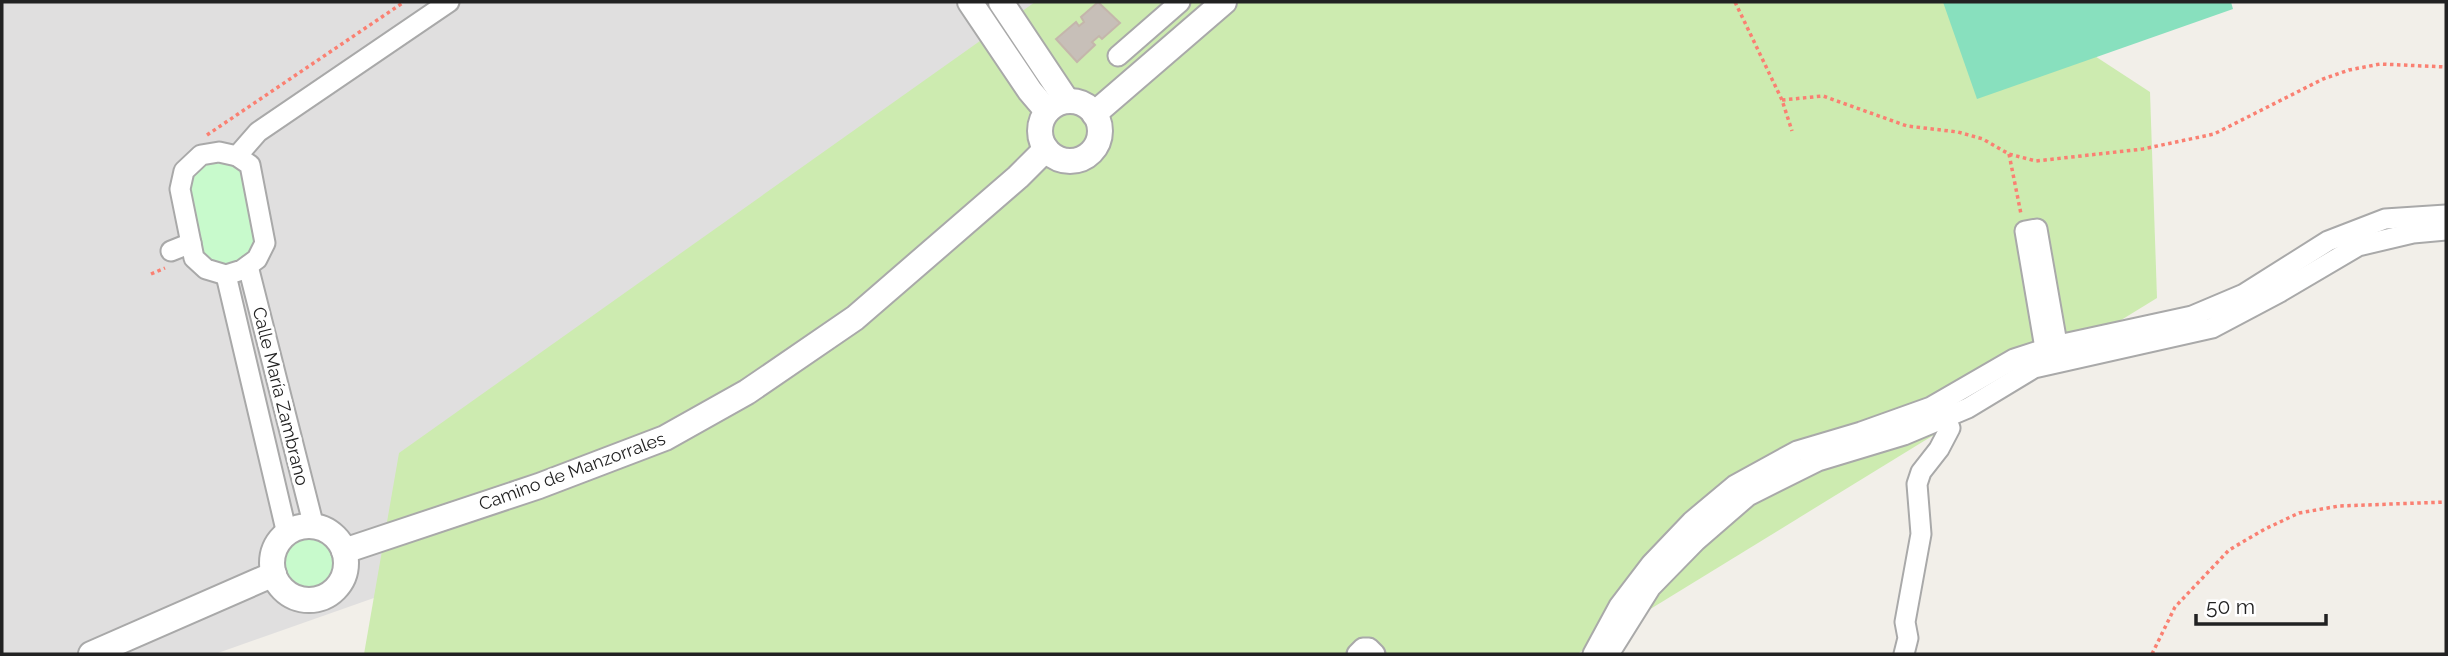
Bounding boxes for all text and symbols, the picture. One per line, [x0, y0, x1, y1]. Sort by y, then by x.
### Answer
street label: Calle María Zambrano [249, 305, 313, 488]
street label: Camino de Manzorrales [476, 427, 668, 515]
scale bar [2196, 582, 2326, 626]
text: 50 m [2206, 594, 2255, 619]

